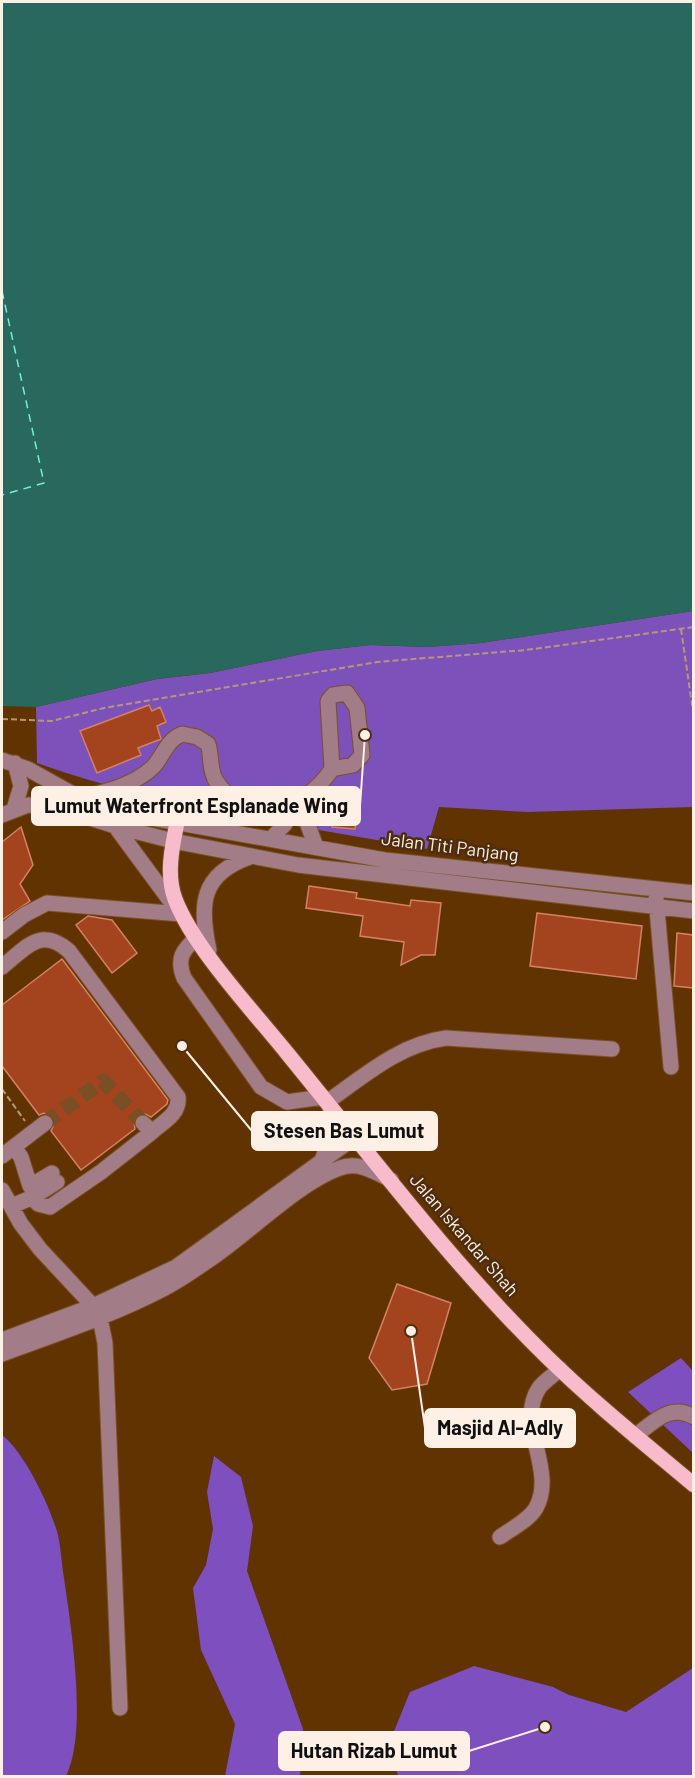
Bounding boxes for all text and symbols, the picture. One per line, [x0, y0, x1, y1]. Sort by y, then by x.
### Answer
callout: Lumut Waterfront Esplanade Wing [32, 787, 360, 825]
text: Lumut Waterfront Esplanade Wing [44, 793, 348, 817]
street label: Jalan Titi Panjang [380, 827, 520, 865]
callout: Stesen Bas Lumut [252, 1112, 437, 1150]
text: Stesen Bas Lumut [264, 1118, 424, 1142]
street label: Jalan Iskandar Shah [405, 1168, 524, 1300]
callout: Masjid Al-Adly [425, 1409, 575, 1447]
text: Masjid Al-Adly [437, 1415, 563, 1439]
callout: Hutan Rizab Lumut [279, 1732, 469, 1770]
text: Hutan Rizab Lumut [291, 1738, 457, 1762]

